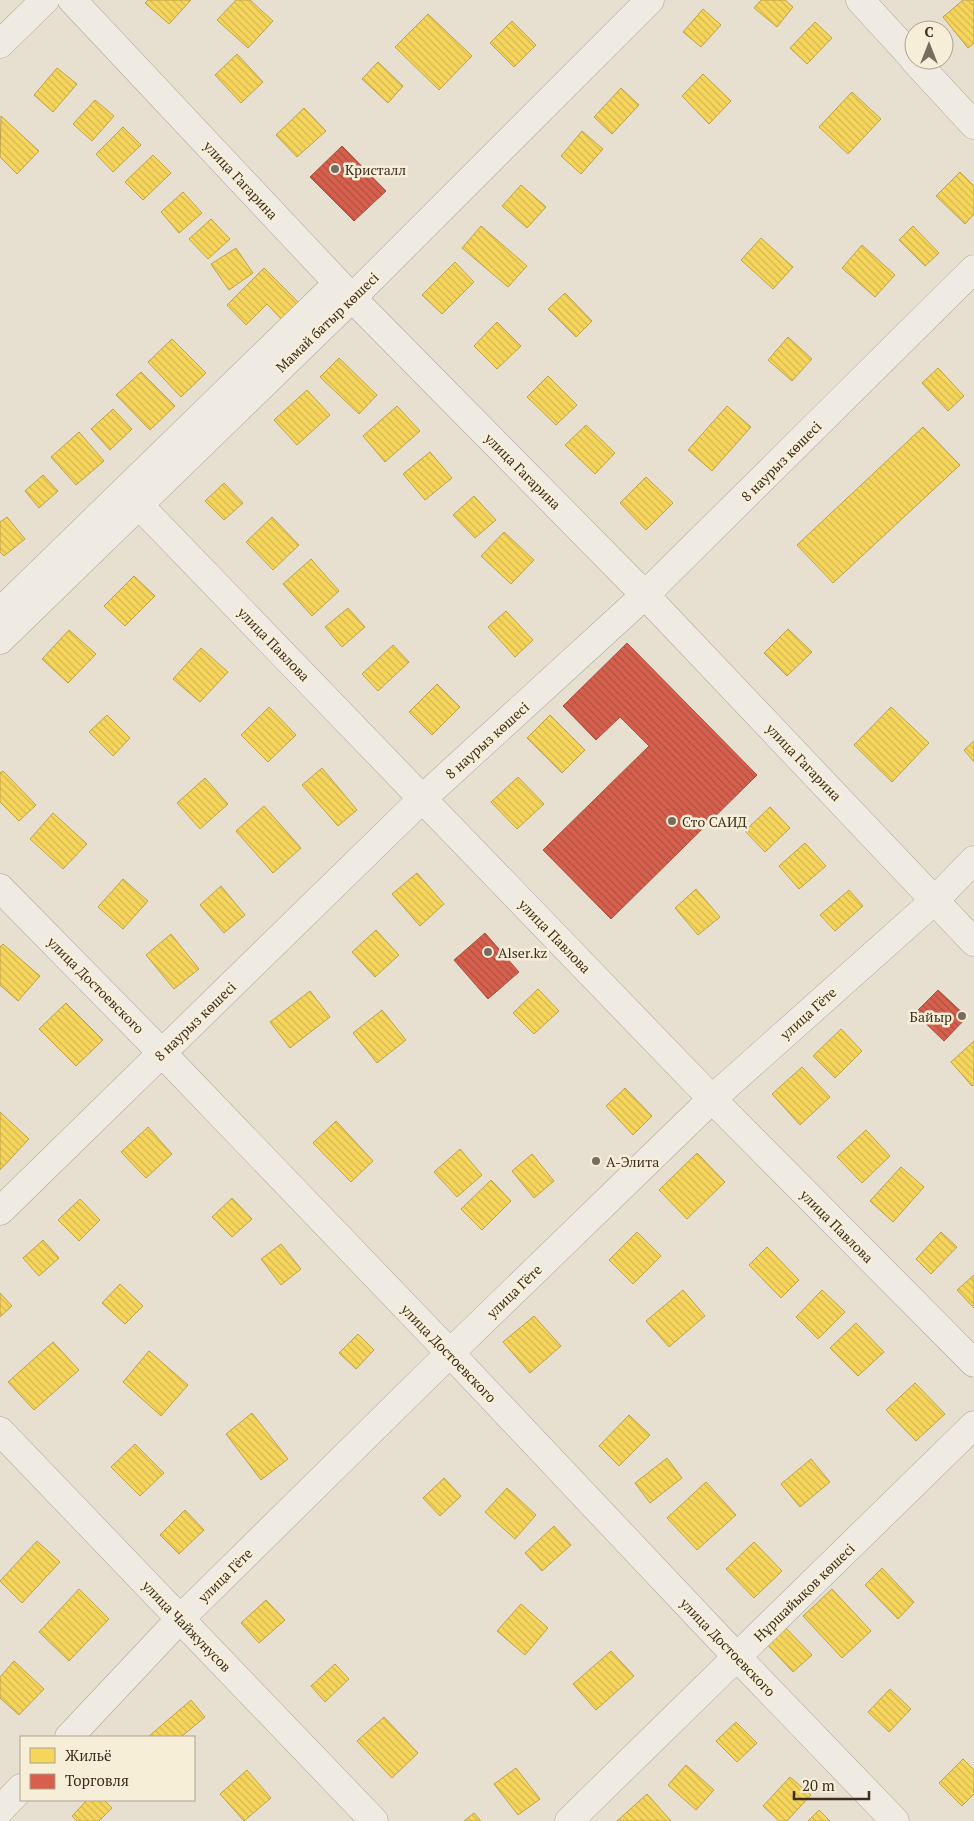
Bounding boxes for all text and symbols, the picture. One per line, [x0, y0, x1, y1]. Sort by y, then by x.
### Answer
north arrow [904, 20, 954, 70]
text: С [924, 22, 934, 41]
street label: улица Гагарина [199, 136, 282, 223]
place label: Кристалл [345, 160, 406, 179]
marker: Кристалл [329, 163, 341, 175]
street label: Мамай батыр көшесі [271, 268, 383, 376]
street label: 8 наурыз көшесі [737, 417, 825, 505]
street label: улица Гагарина [480, 428, 565, 513]
street label: улица Павлова [233, 602, 314, 685]
street label: 8 наурыз көшесі [441, 697, 533, 783]
street label: улица Гагарина [761, 718, 846, 805]
place label: Сто САИД [682, 812, 747, 831]
marker: Сто САИД [666, 815, 678, 827]
street label: улица Павлова [514, 894, 595, 977]
street label: улица Достоевского [43, 932, 149, 1038]
place label: Alser.kz [498, 943, 548, 962]
marker: Alser.kz [482, 946, 494, 958]
street label: 8 наурыз көшесі [150, 977, 240, 1065]
street label: улица Гёте [775, 983, 840, 1044]
place label: Байыр [910, 1007, 952, 1026]
marker: Байыр [956, 1010, 968, 1022]
place label: А-Элита [606, 1152, 659, 1171]
marker: А-Элита [590, 1155, 602, 1167]
street label: улица Павлова [796, 1185, 878, 1267]
street label: улица Гёте [482, 1260, 546, 1323]
street label: улица Достоевского [396, 1299, 501, 1407]
street label: Нұршайықов көшесі [749, 1539, 859, 1645]
street label: улица Гёте [193, 1544, 256, 1607]
street label: улица Чайжунусов [138, 1575, 236, 1676]
street label: улица Достоевского [675, 1593, 780, 1701]
legend [20, 1736, 195, 1801]
text: Жильё [65, 1745, 112, 1765]
scale bar [794, 1768, 869, 1800]
text: Торговля [65, 1770, 129, 1790]
text: 20 m [802, 1775, 835, 1795]

